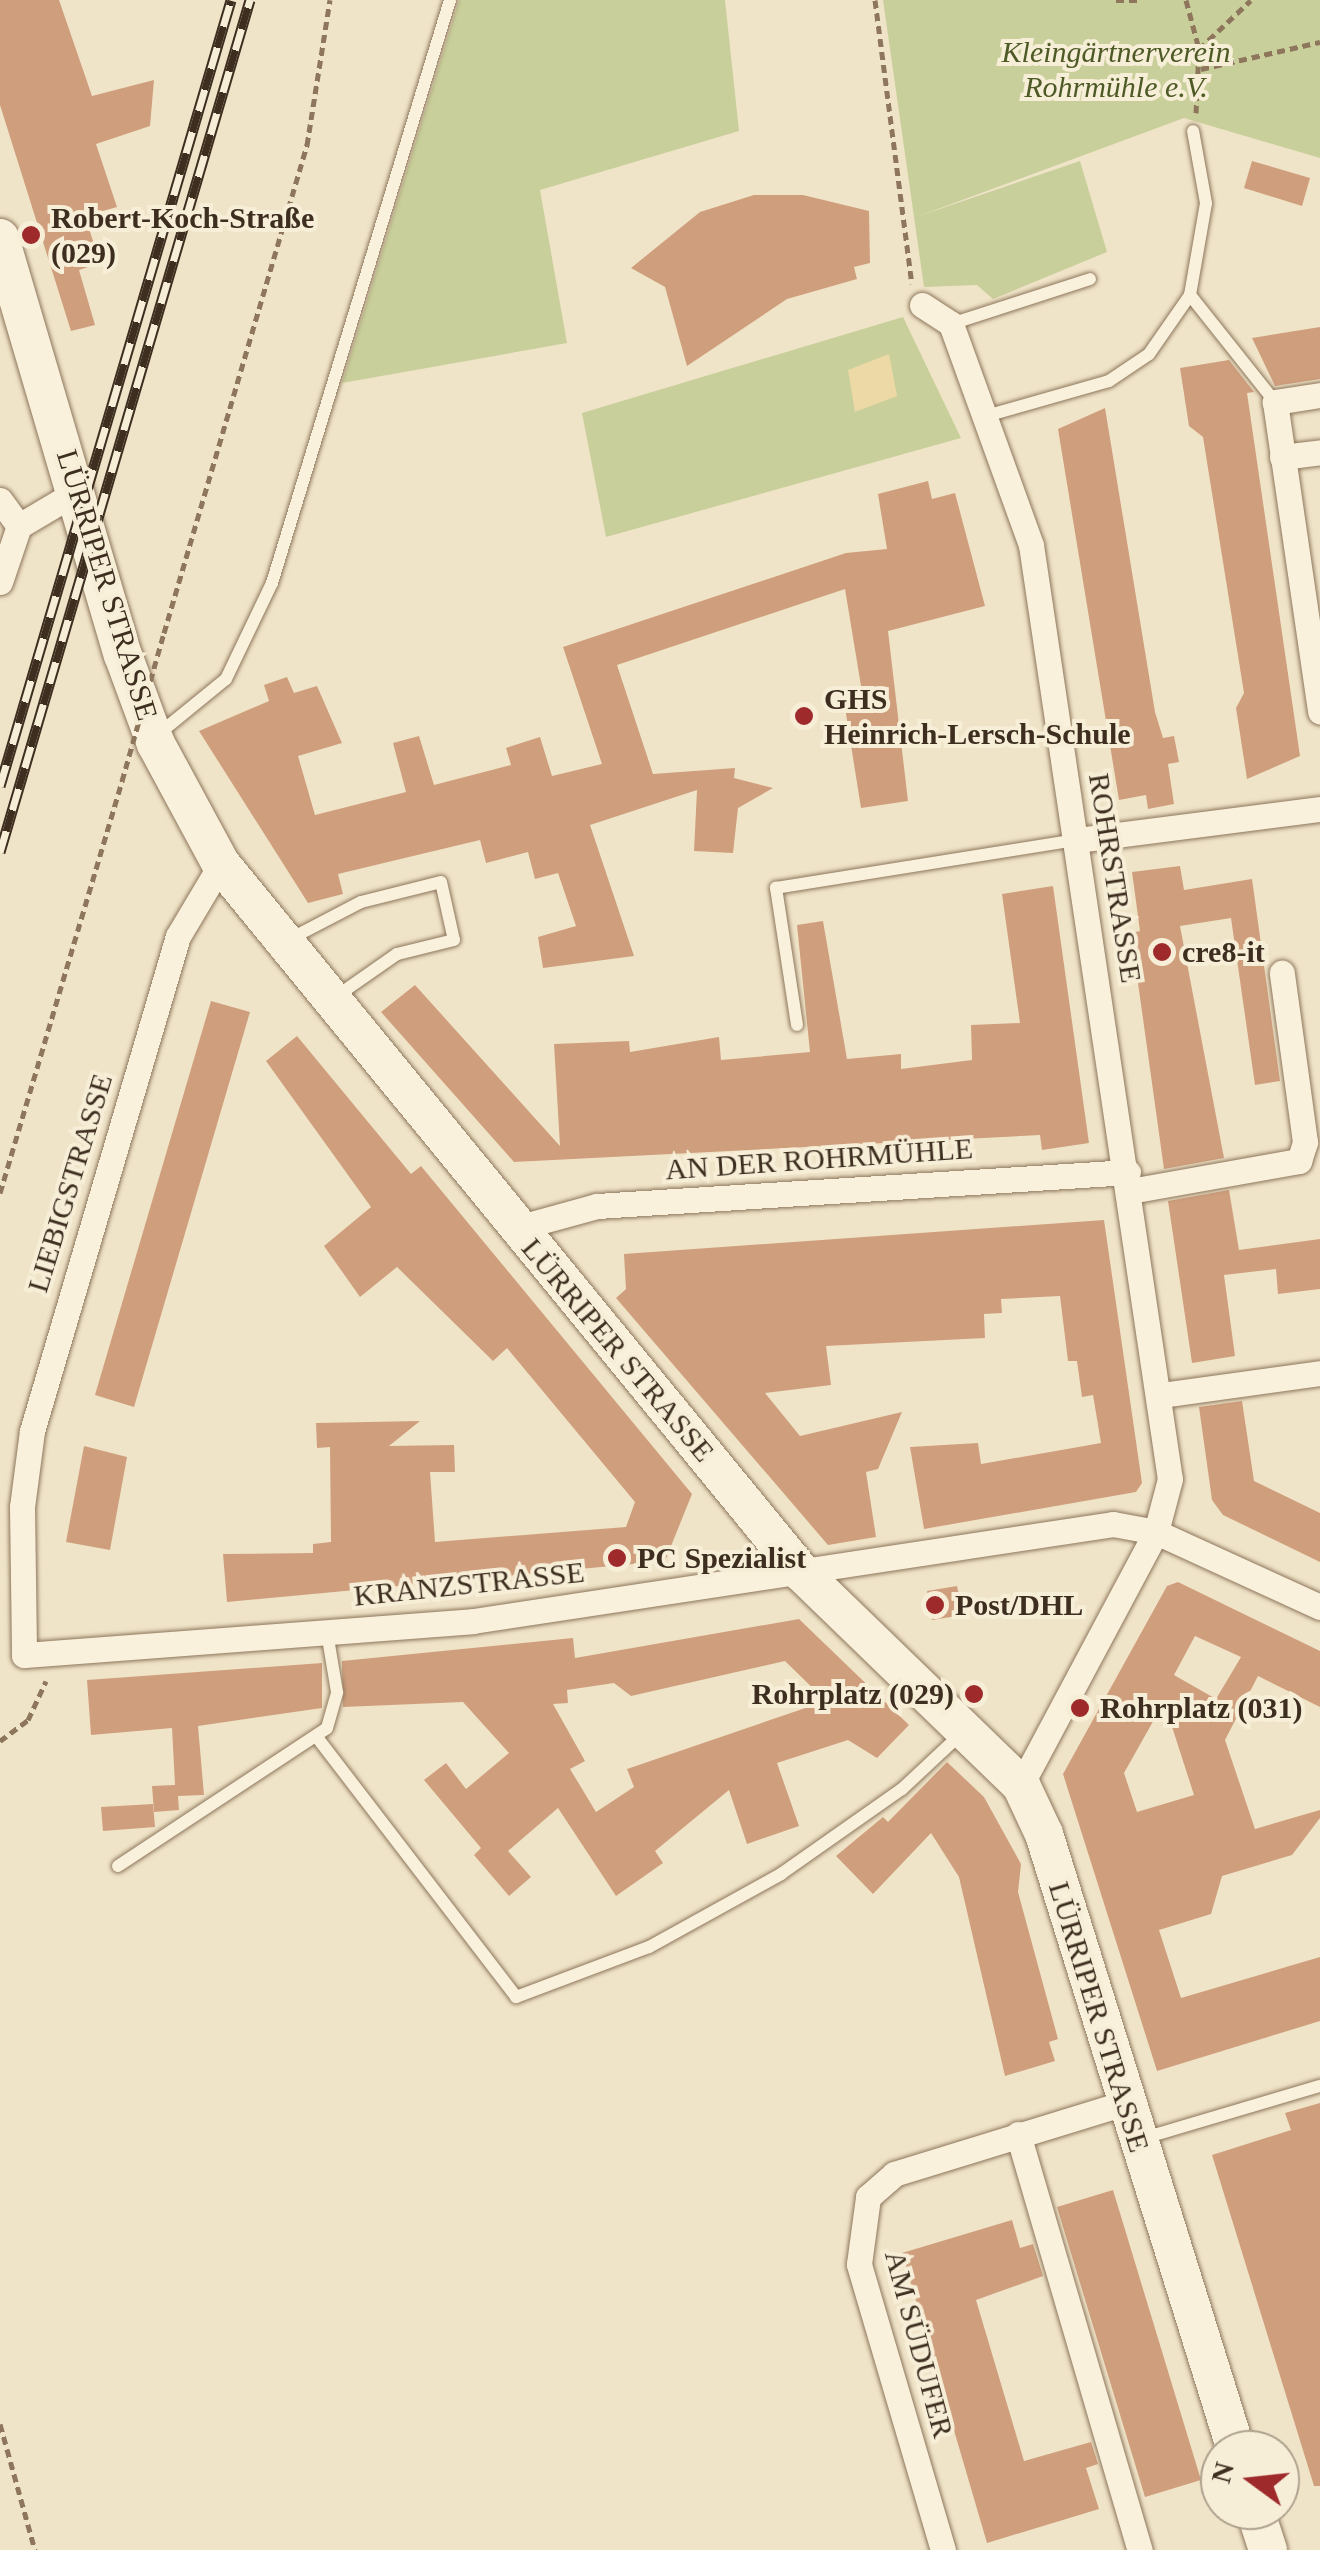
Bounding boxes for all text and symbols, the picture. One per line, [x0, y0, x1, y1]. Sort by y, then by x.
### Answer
park label: Kleingärtnerverein Rohrmühle e.V. [1002, 34, 1230, 104]
place label: Robert-Koch-Straße (029) [51, 200, 314, 270]
marker: Robert-Koch-Straße (029) [20, 224, 42, 246]
street label: LÜRRIPER STRASSE [49, 445, 165, 725]
place label: GHS Heinrich-Lersch-Schule [824, 681, 1131, 752]
marker: GHS Heinrich-Lersch-Schule [793, 705, 815, 727]
street label: ROHRSTRASSE [1081, 771, 1149, 985]
place label: cre8-it [1182, 934, 1265, 970]
marker: cre8-it [1151, 941, 1173, 963]
street label: LIEBIGSTRASSE [20, 1069, 120, 1297]
street label: AN DER ROHRMÜHLE [664, 1130, 974, 1188]
street label: LÜRRIPER STRASSE [514, 1231, 722, 1469]
place label: PC Spezialist [637, 1540, 806, 1576]
marker: PC Spezialist [606, 1547, 628, 1569]
street label: KRANZSTRASSE [352, 1554, 586, 1614]
place label: Post/DHL [955, 1587, 1083, 1623]
marker: Post/DHL [924, 1594, 946, 1616]
place label: Rohrplatz (029) [752, 1676, 954, 1712]
marker: Rohrplatz (029) [963, 1683, 985, 1705]
place label: Rohrplatz (031) [1100, 1690, 1302, 1726]
marker: Rohrplatz (031) [1069, 1697, 1091, 1719]
street label: LÜRRIPER STRASSE [1041, 1877, 1157, 2157]
street label: AM SÜDUFER [877, 2246, 961, 2442]
north arrow [1200, 2430, 1300, 2530]
text: N [1205, 2459, 1240, 2486]

